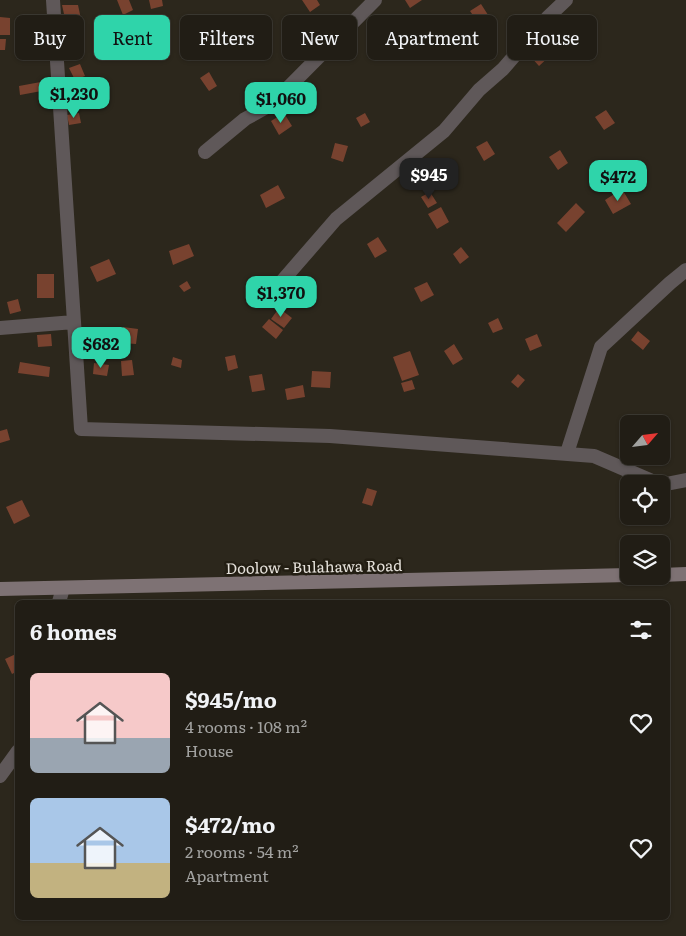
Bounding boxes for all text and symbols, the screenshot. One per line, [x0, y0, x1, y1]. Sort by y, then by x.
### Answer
chip: Buy [15, 15, 84, 60]
chip: Rent [94, 15, 170, 60]
chip: Filters [180, 15, 272, 60]
chip: New [282, 15, 357, 60]
chip: Apartment [367, 15, 497, 60]
chip: House [507, 15, 597, 60]
pin: $1,230 [33, 76, 115, 119]
text: $1,230 [50, 81, 98, 105]
pin: $1,060 [240, 82, 322, 124]
text: $1,060 [256, 86, 306, 110]
pin: $945 [399, 158, 459, 200]
pin: $472 [588, 160, 648, 202]
text: $945 [410, 162, 448, 186]
text: $472 [600, 164, 636, 188]
pin: $1,370 [240, 276, 322, 318]
text: $1,370 [257, 280, 305, 304]
pin: $682 [71, 326, 131, 369]
text: $682 [83, 331, 119, 355]
north arrow [620, 415, 670, 465]
map controls [620, 415, 670, 585]
button: locate [620, 475, 670, 525]
button: layers [620, 535, 670, 585]
street label: Doolow - Bulahawa Road [225, 553, 403, 579]
text: 6 homes [30, 615, 117, 646]
icon: filters [627, 616, 655, 644]
text: $945/mo [185, 683, 277, 714]
icon: home [70, 693, 130, 753]
icon: heart [627, 709, 655, 737]
text: 4 rooms · 108 m² [185, 714, 307, 738]
text: House [185, 738, 233, 762]
text: $472/mo [185, 808, 275, 839]
icon: home [70, 818, 130, 878]
icon: heart [627, 834, 655, 862]
text: 2 rooms · 54 m² [185, 839, 299, 863]
text: Apartment [185, 863, 269, 887]

